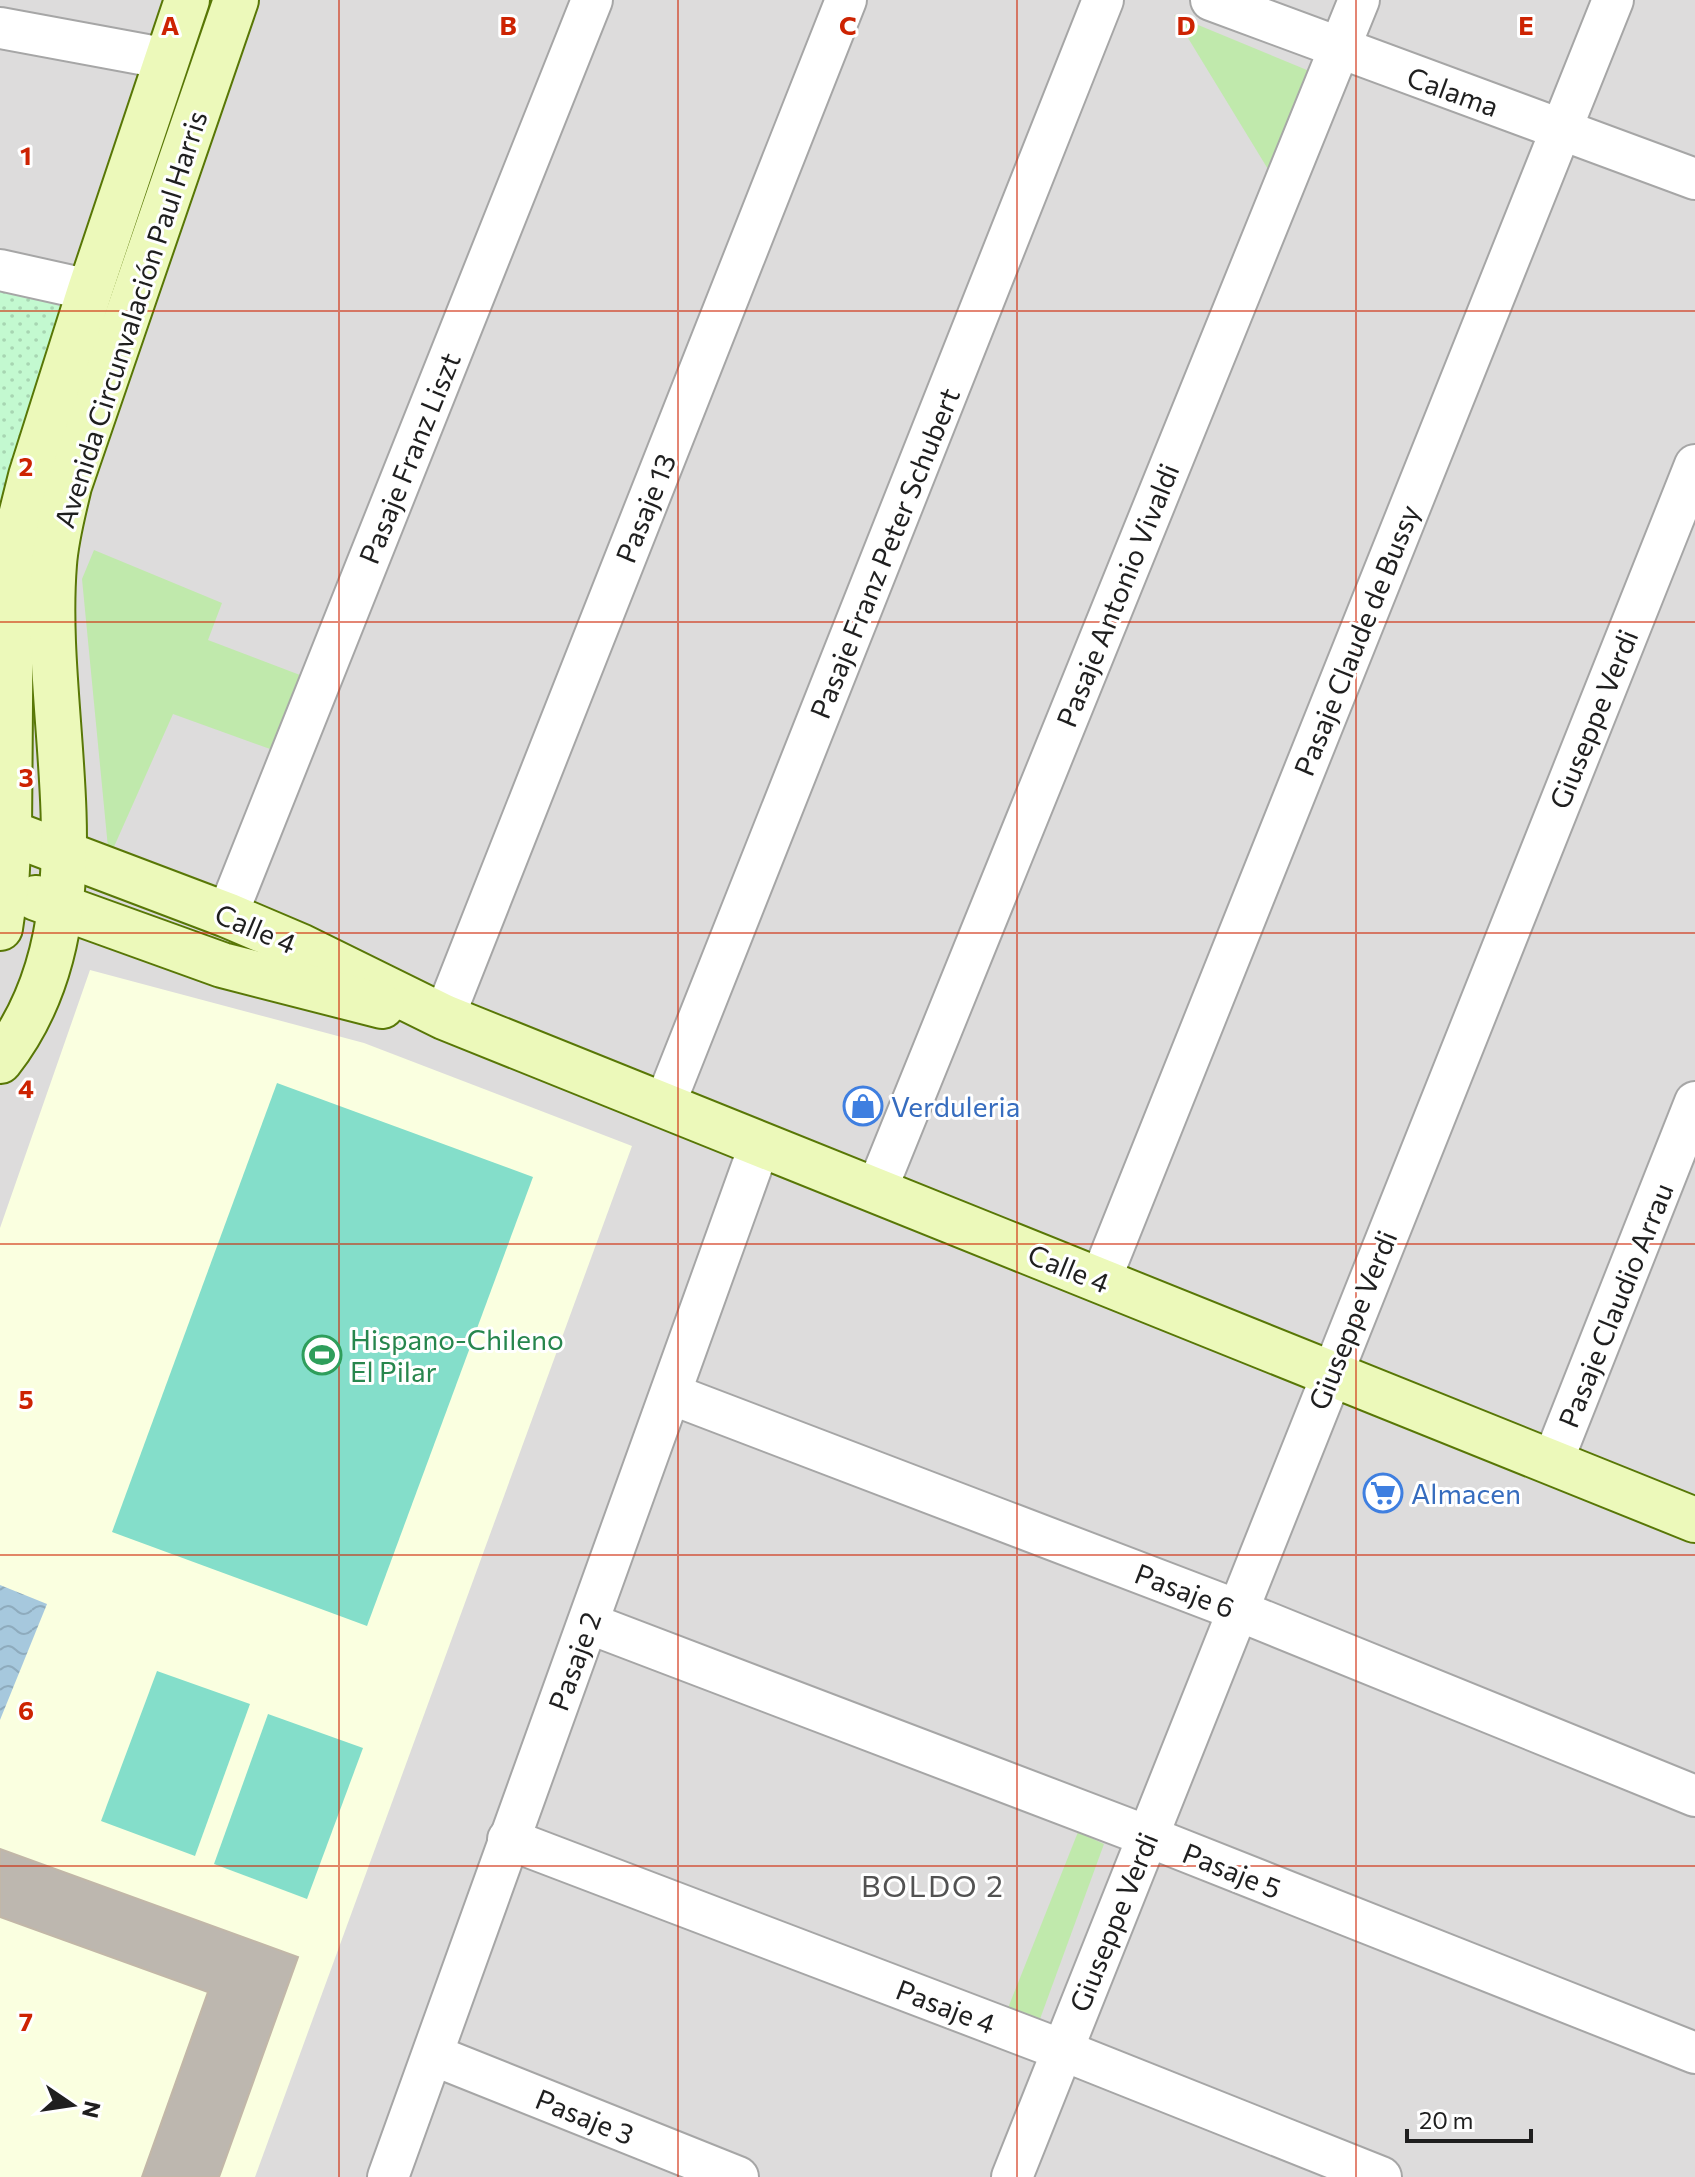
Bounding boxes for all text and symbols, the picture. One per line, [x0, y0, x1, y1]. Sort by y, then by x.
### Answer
text: A [161, 9, 180, 40]
text: B [499, 9, 517, 40]
text: C [839, 9, 857, 40]
text: D [1176, 9, 1196, 40]
text: E [1518, 9, 1534, 40]
street label: Calama [1403, 59, 1503, 123]
street label: Avenida Circunvalación Paul Harris [46, 106, 214, 532]
text: 1 [20, 139, 32, 170]
street label: Pasaje Franz Liszt [351, 347, 467, 569]
street label: Pasaje Franz Peter Schubert [802, 383, 966, 723]
street label: Pasaje 13 [608, 448, 682, 568]
text: 2 [19, 450, 33, 481]
street label: Pasaje Antonio Vivaldi [1049, 458, 1185, 732]
street label: Pasaje Claude de Bussy [1286, 499, 1426, 781]
street label: Giuseppe Verdi [1542, 624, 1644, 814]
text: 3 [18, 761, 34, 792]
street label: Calle 4 [210, 896, 302, 960]
text: 4 [18, 1072, 34, 1103]
shop icon: Verduleria [842, 1085, 884, 1127]
place label: Verduleria [891, 1089, 1020, 1123]
street label: Pasaje Claudio Arrau [1550, 1178, 1680, 1432]
street label: Giuseppe Verdi [1301, 1225, 1403, 1415]
street label: Calle 4 [1023, 1236, 1115, 1300]
place label: Hispano-Chileno El Pilar [350, 1322, 564, 1388]
sports icon: Hispano-Chileno El Pilar [301, 1334, 343, 1376]
text: 5 [18, 1383, 34, 1414]
supermarket icon: Almacen [1362, 1472, 1404, 1514]
place label: Almacen [1411, 1476, 1521, 1510]
street label: Pasaje 6 [1130, 1556, 1240, 1624]
street label: Pasaje 2 [541, 1607, 607, 1715]
text: 6 [18, 1694, 34, 1725]
street label: Giuseppe Verdi [1062, 1827, 1164, 2017]
street label: Pasaje 5 [1178, 1835, 1286, 1905]
district label: BOLDO 2 [861, 1866, 1005, 1903]
street label: Pasaje 4 [892, 1972, 1001, 2041]
text: 7 [19, 2005, 33, 2036]
north arrow [32, 2065, 112, 2145]
street label: Pasaje 3 [531, 2081, 639, 2151]
scale bar [1407, 2093, 1531, 2143]
text: N [77, 2099, 107, 2121]
text: 20 m [1419, 2105, 1473, 2134]

